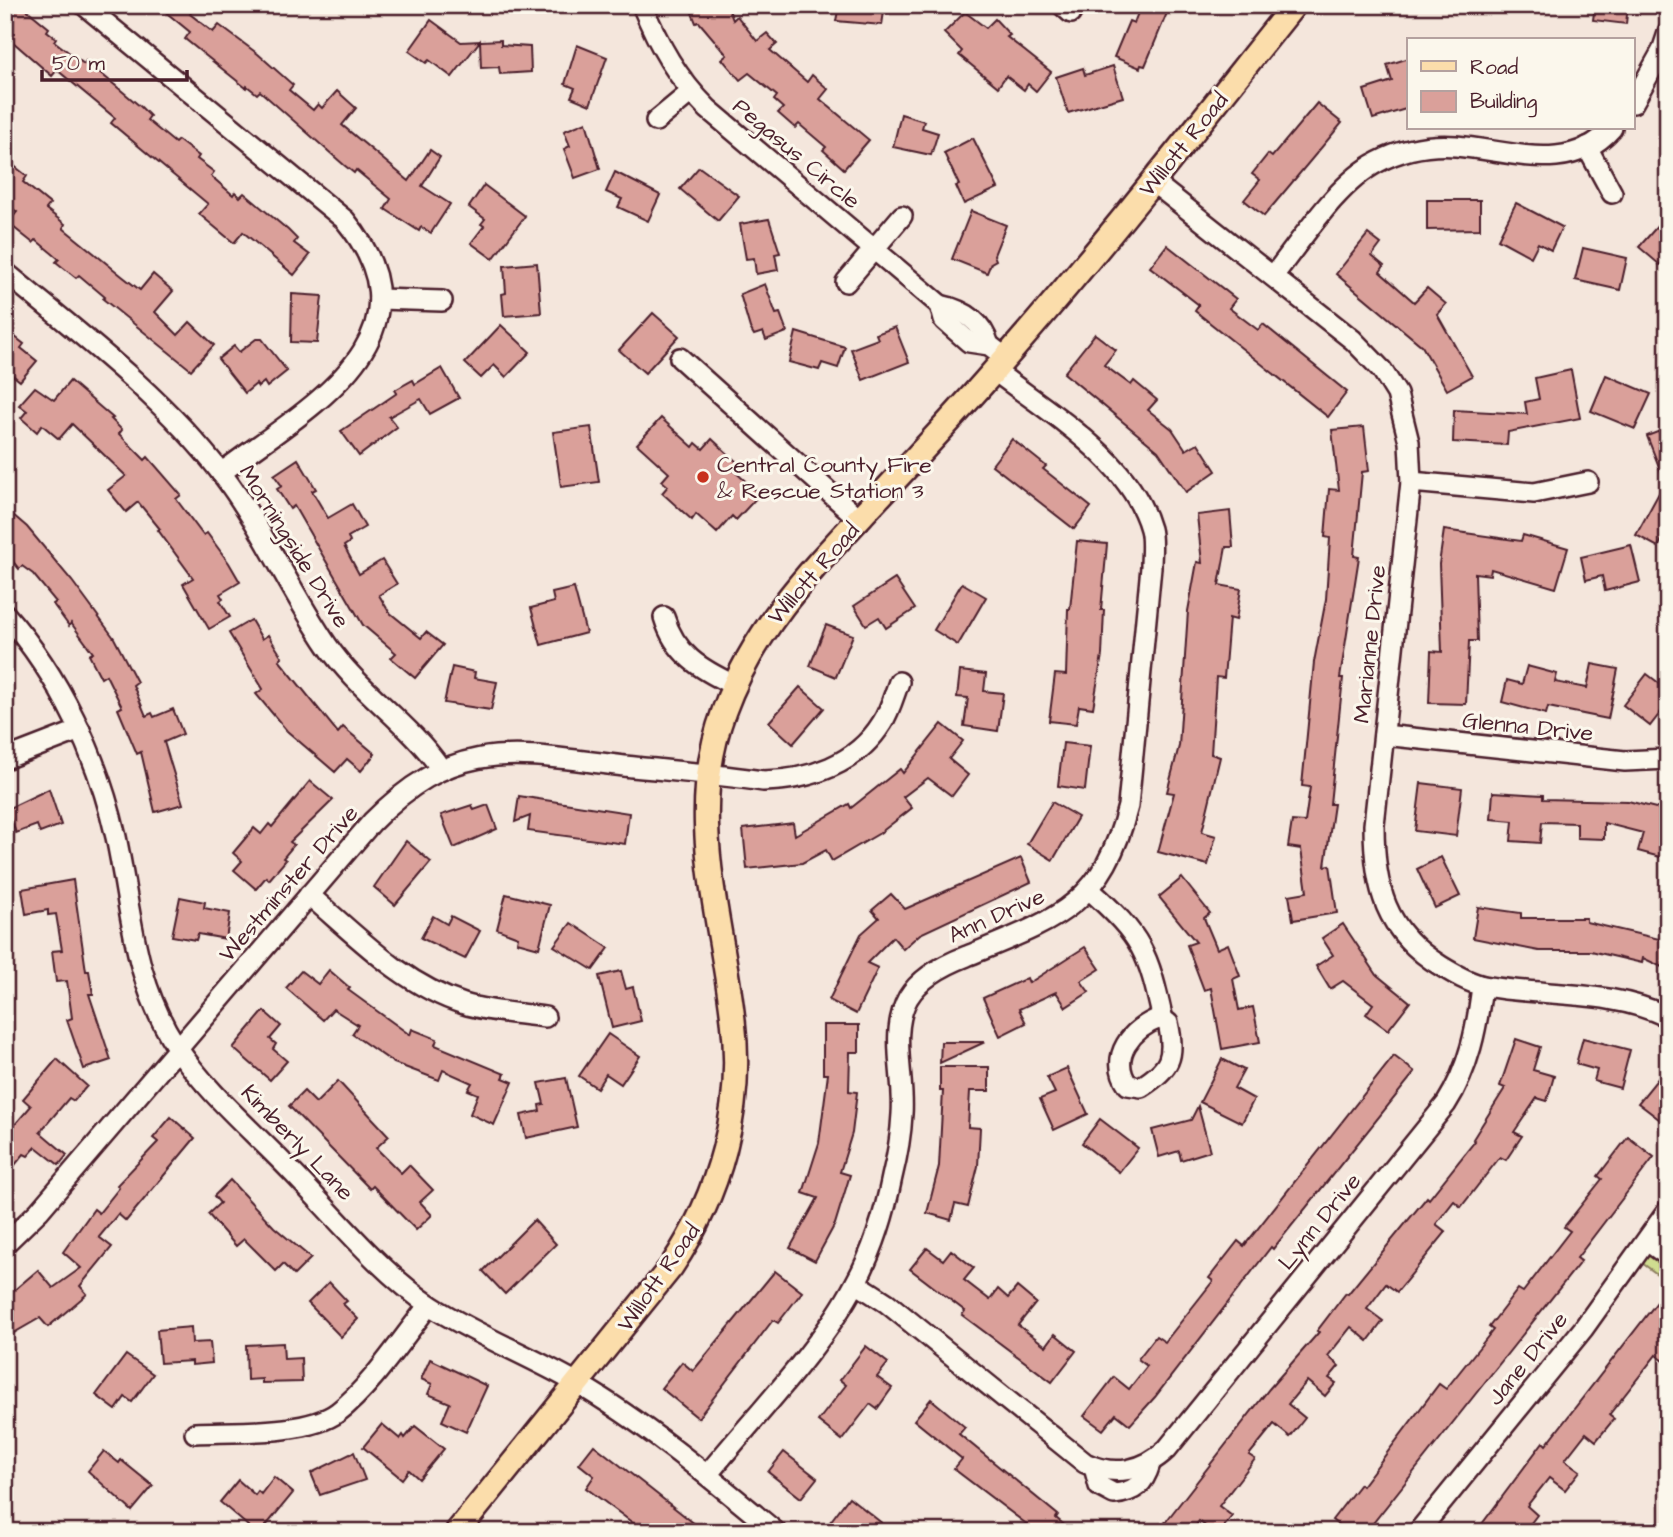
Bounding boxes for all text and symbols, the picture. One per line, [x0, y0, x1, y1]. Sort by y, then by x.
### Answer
scale bar [42, 38, 187, 82]
legend [1407, 38, 1634, 130]
text: 50 m [52, 49, 106, 78]
text: Road [1470, 53, 1518, 82]
street label: Willott Road [1132, 85, 1236, 204]
text: Building [1470, 87, 1538, 118]
street label: Pegasus Circle [725, 91, 867, 217]
place label: Central County Fire & Rescue Station 3 [717, 449, 932, 507]
street label: Morningside Drive [230, 459, 357, 635]
marker: Central County Fire & Rescue Station 3 [695, 469, 711, 485]
street label: Willott Road [760, 515, 867, 632]
street label: Marianne Drive [1346, 564, 1394, 725]
street label: Glenna Drive [1461, 704, 1595, 750]
street label: Westminster Drive [212, 798, 366, 969]
street label: Ann Drive [943, 880, 1050, 951]
street label: Kimberly Lane [233, 1077, 361, 1209]
street label: Lynn Drive [1271, 1166, 1370, 1277]
street label: Willott Road [610, 1217, 708, 1338]
street label: Jane Drive [1480, 1305, 1576, 1412]

